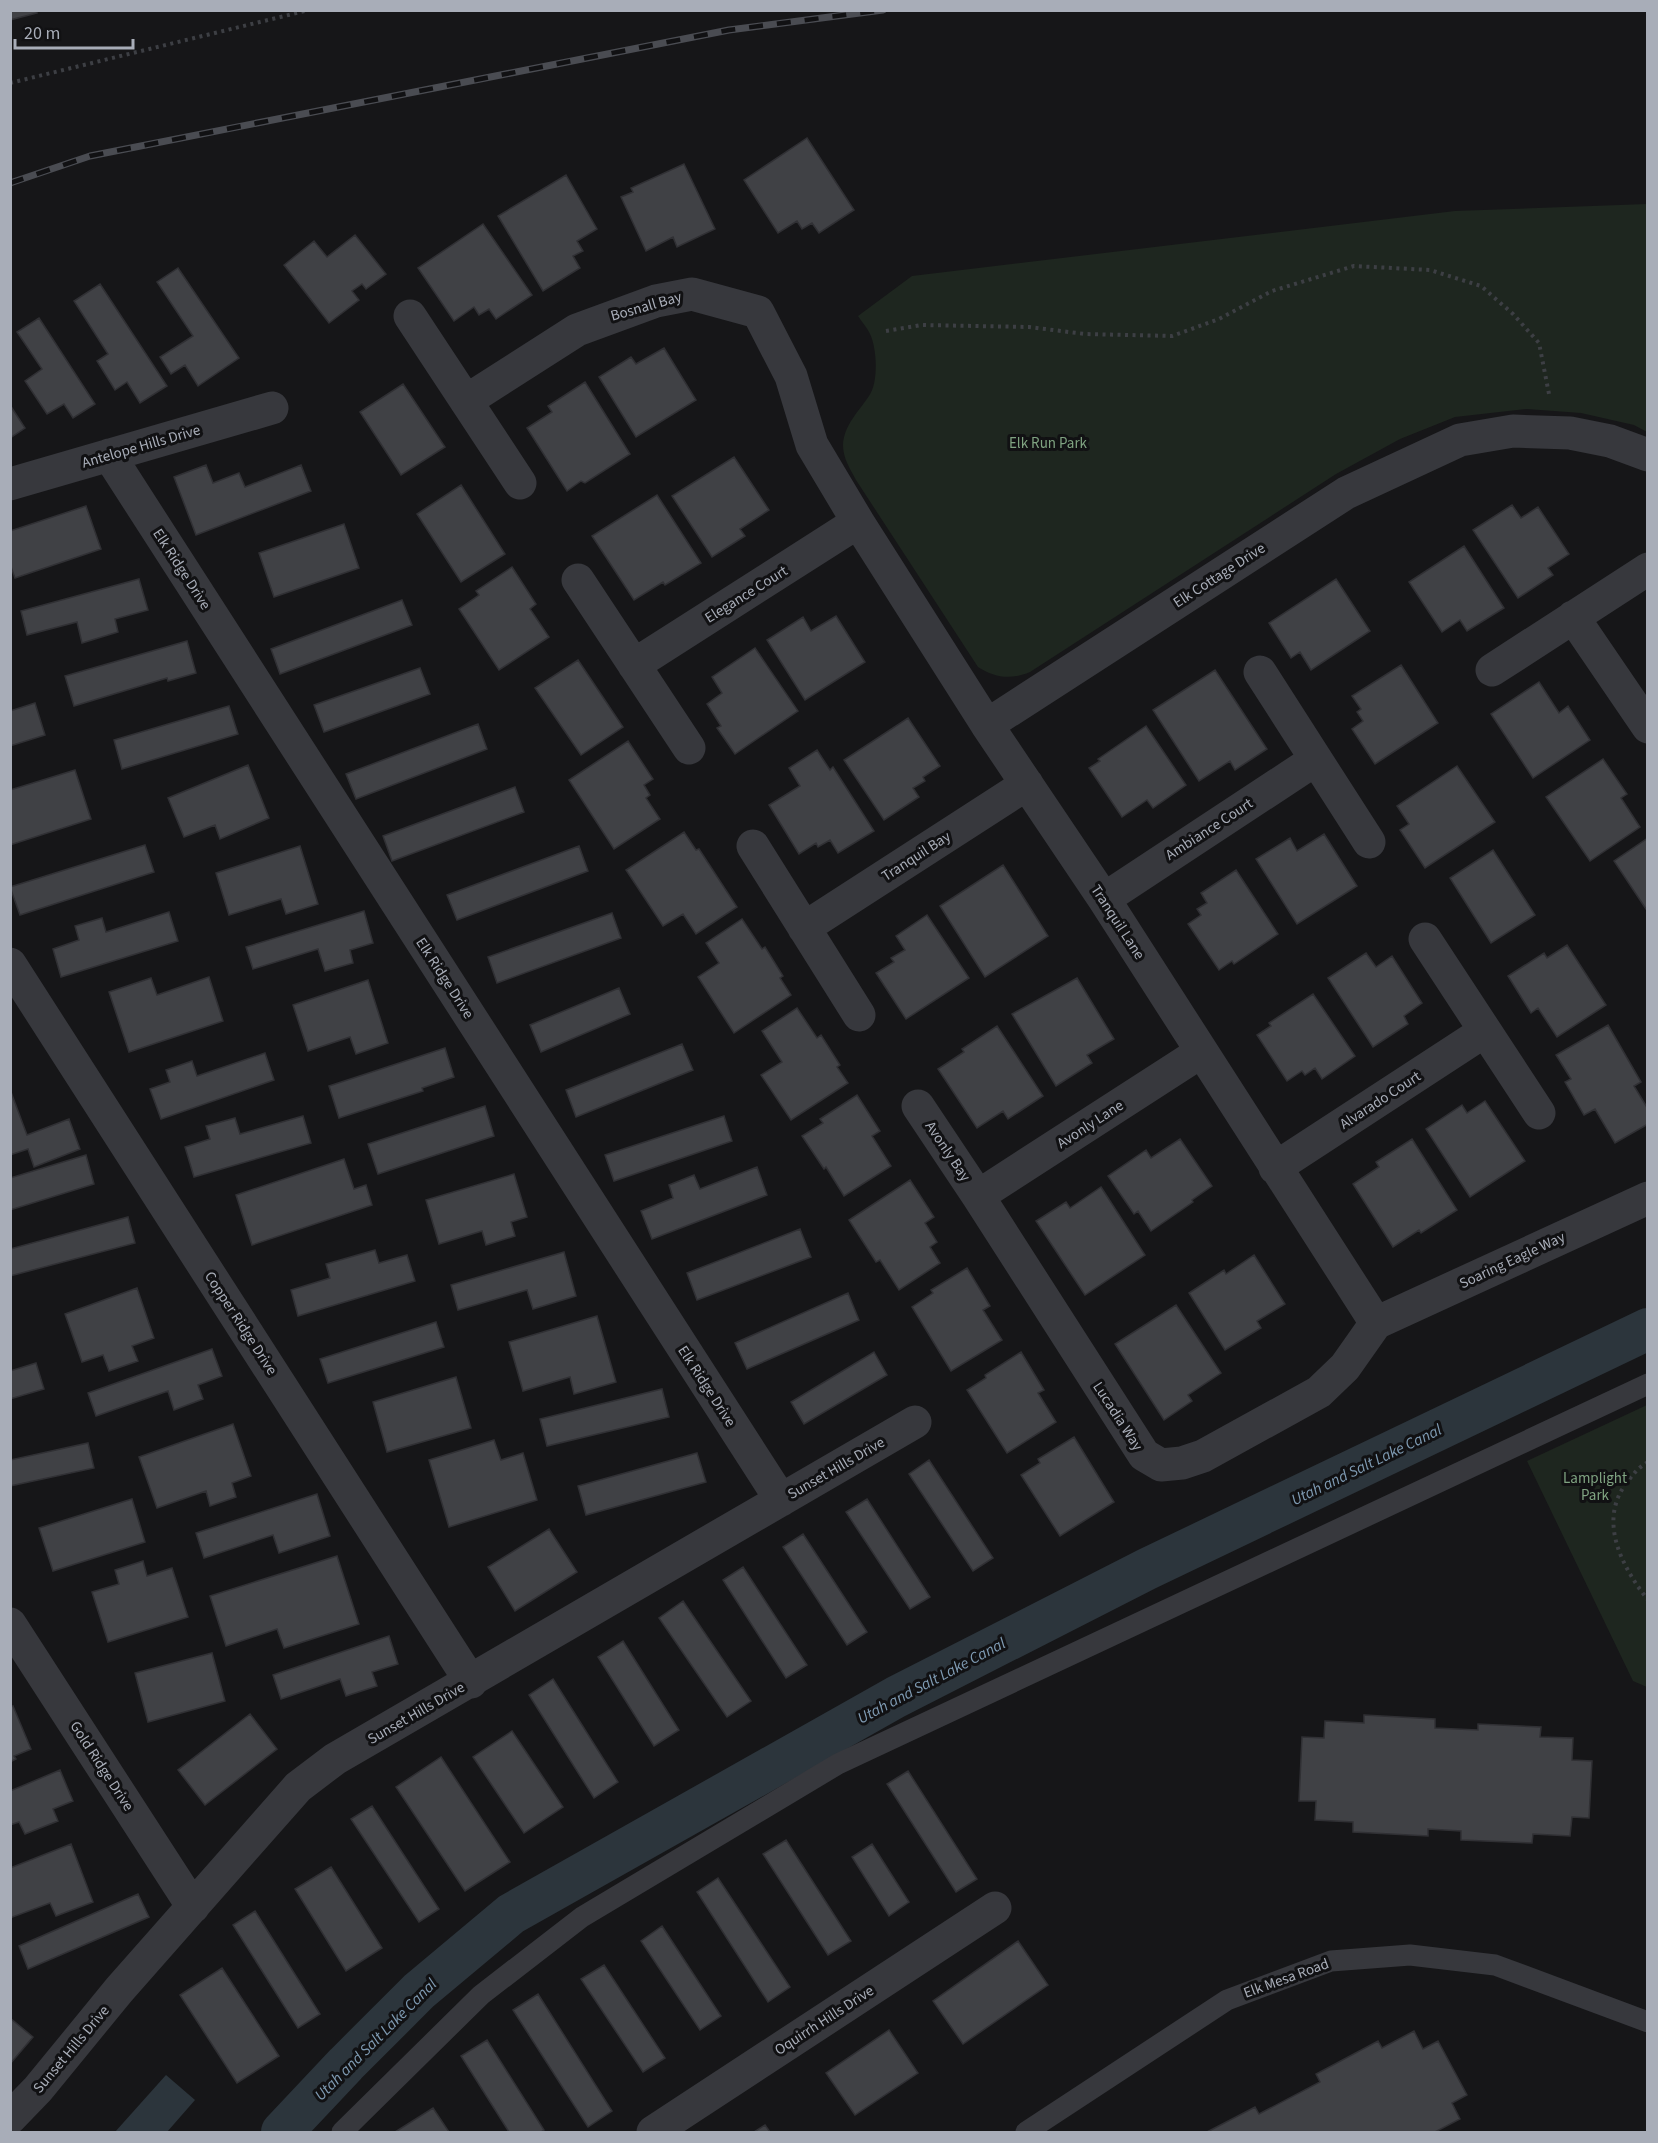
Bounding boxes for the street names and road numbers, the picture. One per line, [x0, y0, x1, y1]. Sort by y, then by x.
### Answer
street label: Bosnall Bay [608, 286, 684, 327]
street label: Antelope Hills Drive [79, 420, 203, 473]
street label: Elk Ridge Drive [147, 525, 216, 614]
street label: Elk Cottage Drive [1169, 538, 1269, 613]
street label: Elegance Court [701, 561, 792, 628]
street label: Ambiance Court [1161, 793, 1257, 866]
street label: Tranquil Bay [878, 826, 955, 887]
street label: Tranquil Lane [1085, 881, 1150, 964]
street label: Elk Ridge Drive [410, 934, 479, 1023]
street label: Alvarado Court [1335, 1066, 1425, 1135]
street label: Avonly Lane [1053, 1095, 1128, 1154]
street label: Avonly Bay [920, 1117, 975, 1186]
street label: Soaring Eagle Way [1456, 1227, 1569, 1294]
street label: Copper Ridge Drive [199, 1267, 282, 1379]
street label: Elk Ridge Drive [672, 1342, 741, 1431]
street label: Lucadia Way [1087, 1378, 1148, 1455]
street label: Sunset Hills Drive [784, 1432, 889, 1505]
street label: Sunset Hills Drive [364, 1677, 469, 1750]
street label: Gold Ridge Drive [65, 1717, 139, 1815]
street label: Elk Mesa Road [1241, 1953, 1332, 2004]
street label: Oquirrh Hills Drive [770, 1980, 878, 2060]
street label: Sunset Hills Drive [28, 2001, 114, 2098]

